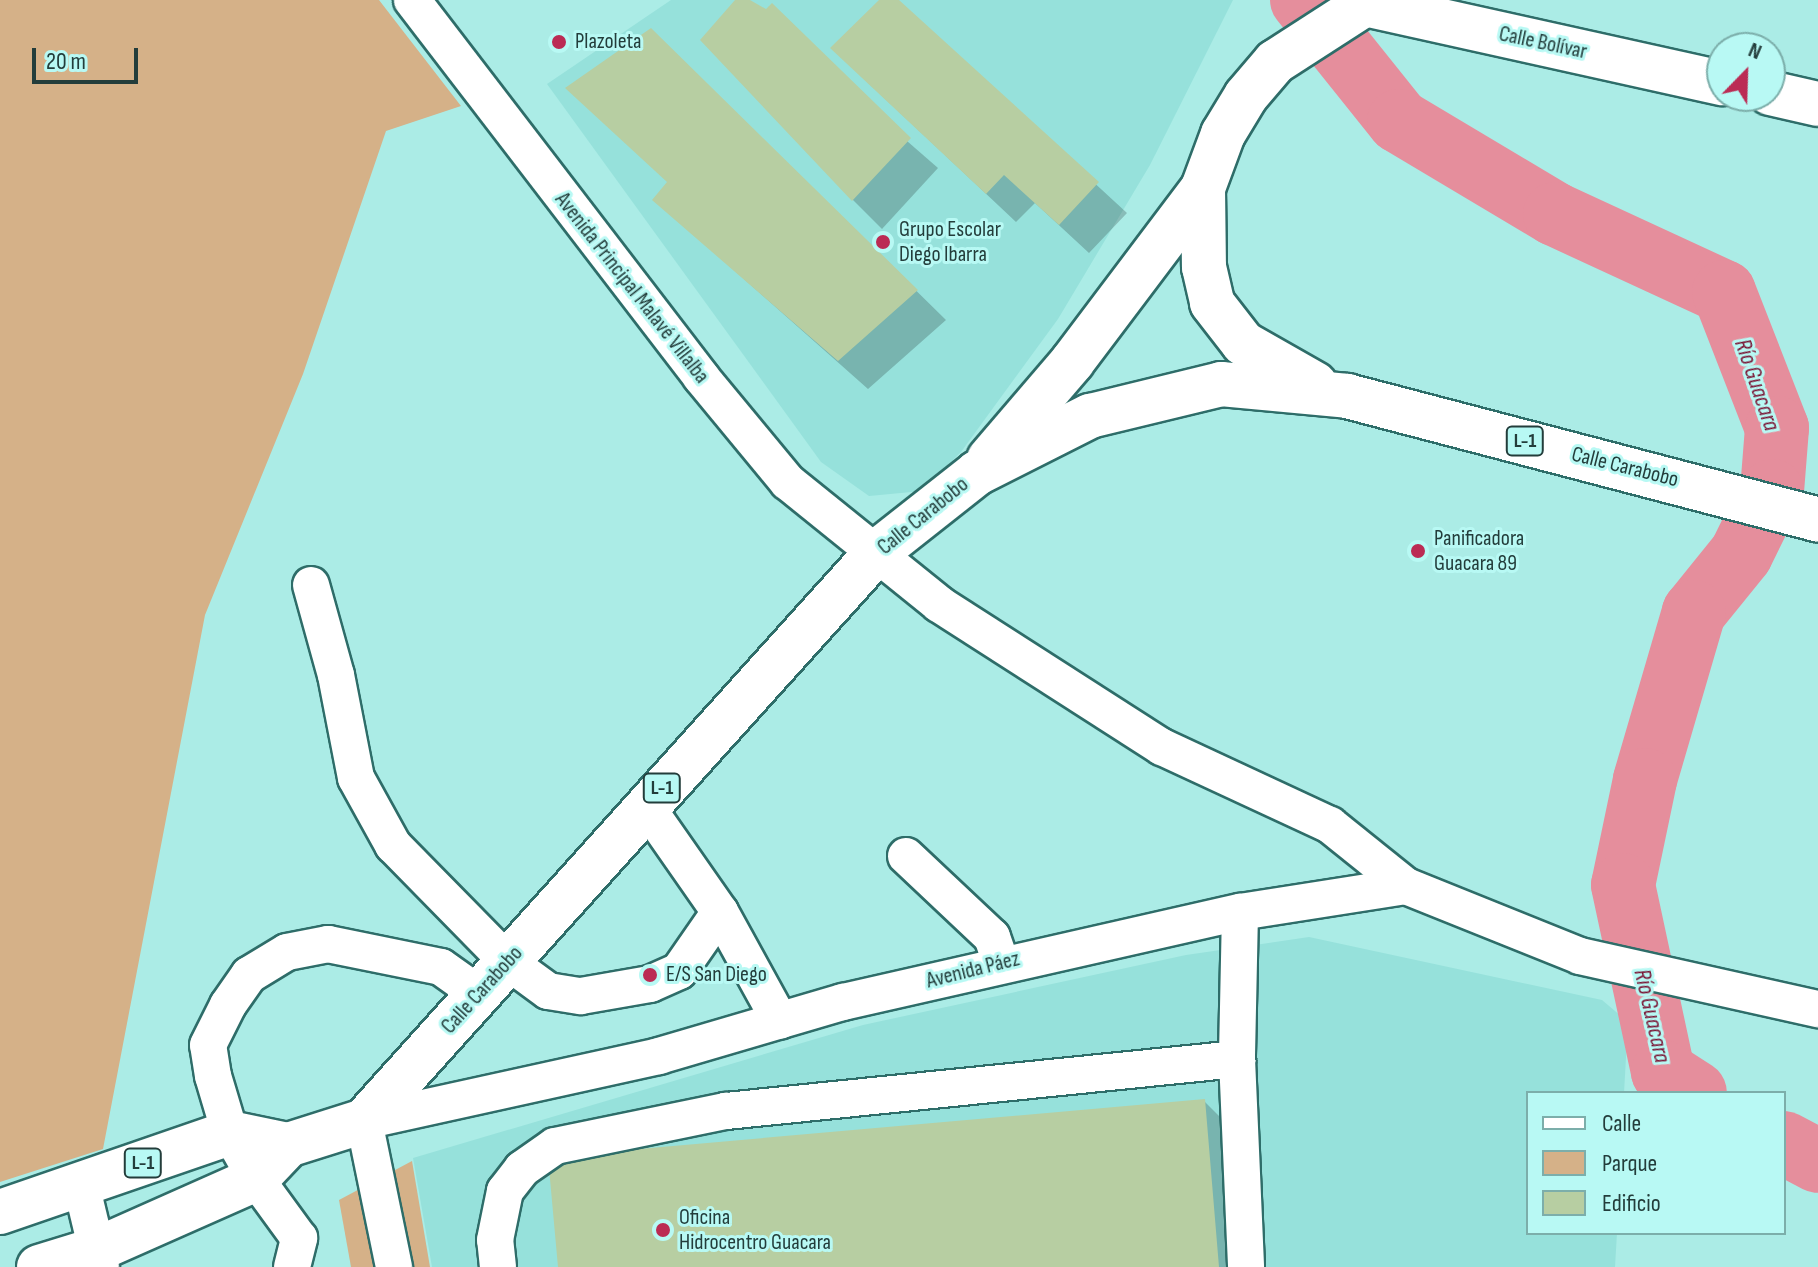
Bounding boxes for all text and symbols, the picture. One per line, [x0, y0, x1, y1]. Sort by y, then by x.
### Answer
street label: Calle Bolívar [1497, 21, 1589, 65]
place label: Plazoleta [575, 29, 642, 55]
scale bar [36, 32, 142, 82]
north arrow [1706, 32, 1786, 112]
marker: Plazoleta [550, 33, 568, 51]
text: N [1744, 37, 1765, 66]
text: 20 m [46, 47, 86, 76]
street label: Avenida Principal Malavé Villalba [549, 187, 715, 389]
place label: Grupo Escolar Diego Ibarra [899, 216, 1001, 268]
marker: Grupo Escolar Diego Ibarra [874, 233, 892, 251]
water label: Río Guacara [1728, 335, 1786, 435]
road number: L-1 [1505, 425, 1545, 457]
street label: Calle Carabobo [1569, 441, 1681, 493]
street label: Calle Carabobo [872, 471, 974, 561]
place label: Panificadora Guacara 89 [1434, 525, 1524, 576]
marker: Panificadora Guacara 89 [1409, 542, 1427, 560]
road number: L-1 [642, 772, 682, 804]
street label: Calle Carabobo [436, 941, 528, 1039]
street label: Avenida Páez [924, 946, 1022, 994]
place label: E/S San Diego [666, 962, 767, 988]
marker: E/S San Diego [641, 966, 659, 984]
water label: Río Guacara [1627, 966, 1677, 1066]
legend [1526, 1091, 1786, 1235]
text: Calle [1602, 1109, 1641, 1138]
road number: L-1 [123, 1147, 163, 1179]
text: Parque [1602, 1149, 1657, 1178]
text: Edificio [1602, 1189, 1661, 1218]
place label: Oficina Hidrocentro Guacara [679, 1204, 831, 1256]
marker: Oficina Hidrocentro Guacara [654, 1221, 672, 1239]

